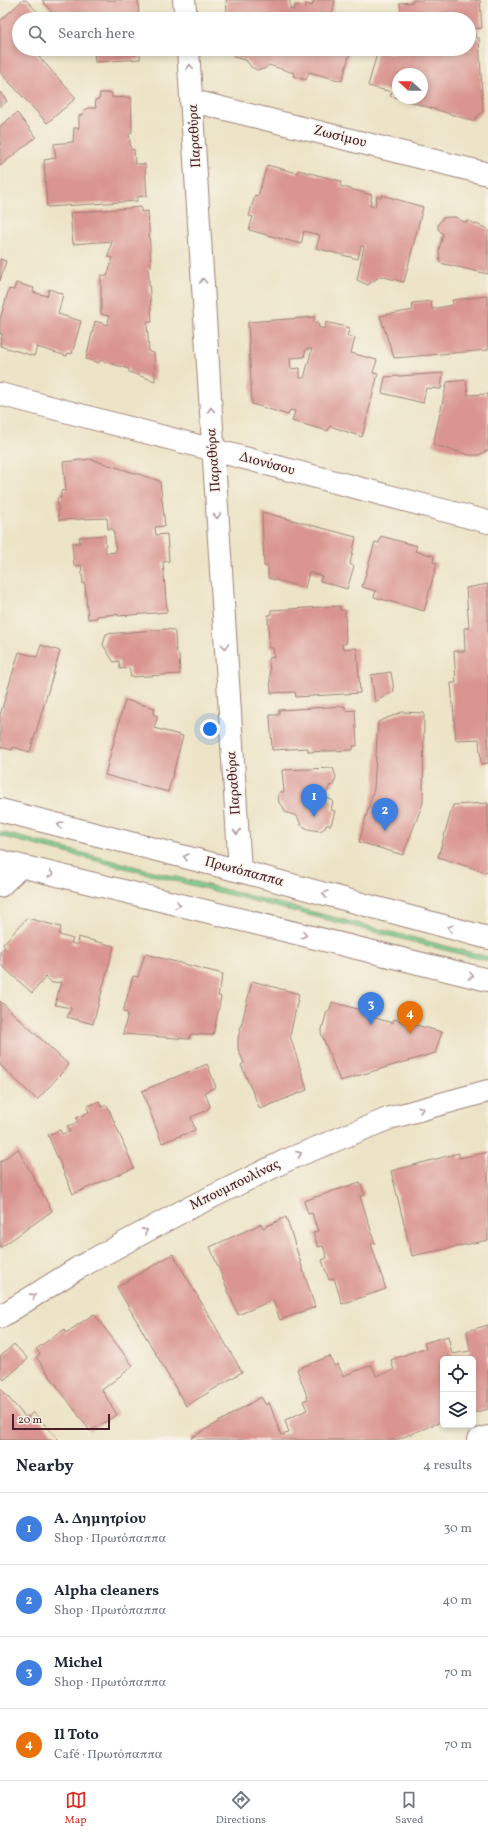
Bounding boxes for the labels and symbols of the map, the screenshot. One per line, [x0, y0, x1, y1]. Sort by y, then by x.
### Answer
one-way arrow [185, 64, 194, 70]
north arrow [392, 68, 428, 104]
street label: Παραθύρα [184, 103, 206, 169]
street label: Ζωσίμου [312, 121, 369, 153]
one-way arrow [199, 278, 208, 284]
one-way arrow [206, 407, 215, 413]
street label: Παραθύρα [202, 427, 226, 493]
street label: Διονύσου [237, 448, 297, 481]
one-way arrow [213, 513, 222, 519]
one-way arrow [221, 643, 230, 649]
your location [200, 719, 220, 739]
street label: Παραθύρα [222, 750, 246, 816]
pin: 1 [301, 784, 327, 817]
pin: 2 [372, 798, 398, 831]
one-way arrow [56, 822, 63, 830]
one-way arrow [233, 829, 241, 835]
street label: Πρωτόπαππα [202, 852, 286, 892]
one-way arrow [182, 853, 189, 862]
one-way arrow [48, 869, 55, 878]
one-way arrow [322, 890, 329, 899]
one-way arrow [174, 900, 181, 908]
one-way arrow [447, 924, 454, 932]
one-way arrow [301, 931, 307, 939]
one-way arrow [468, 971, 474, 979]
pin: 3 [358, 992, 384, 1025]
pin: 4 [397, 1001, 423, 1034]
one-way arrow [417, 1105, 424, 1114]
one-way arrow [296, 1151, 303, 1159]
street label: Μπουμπουλίνας [187, 1155, 283, 1215]
one-way arrow [141, 1229, 149, 1236]
one-way arrow [29, 1294, 36, 1301]
scale bar [12, 1412, 110, 1431]

